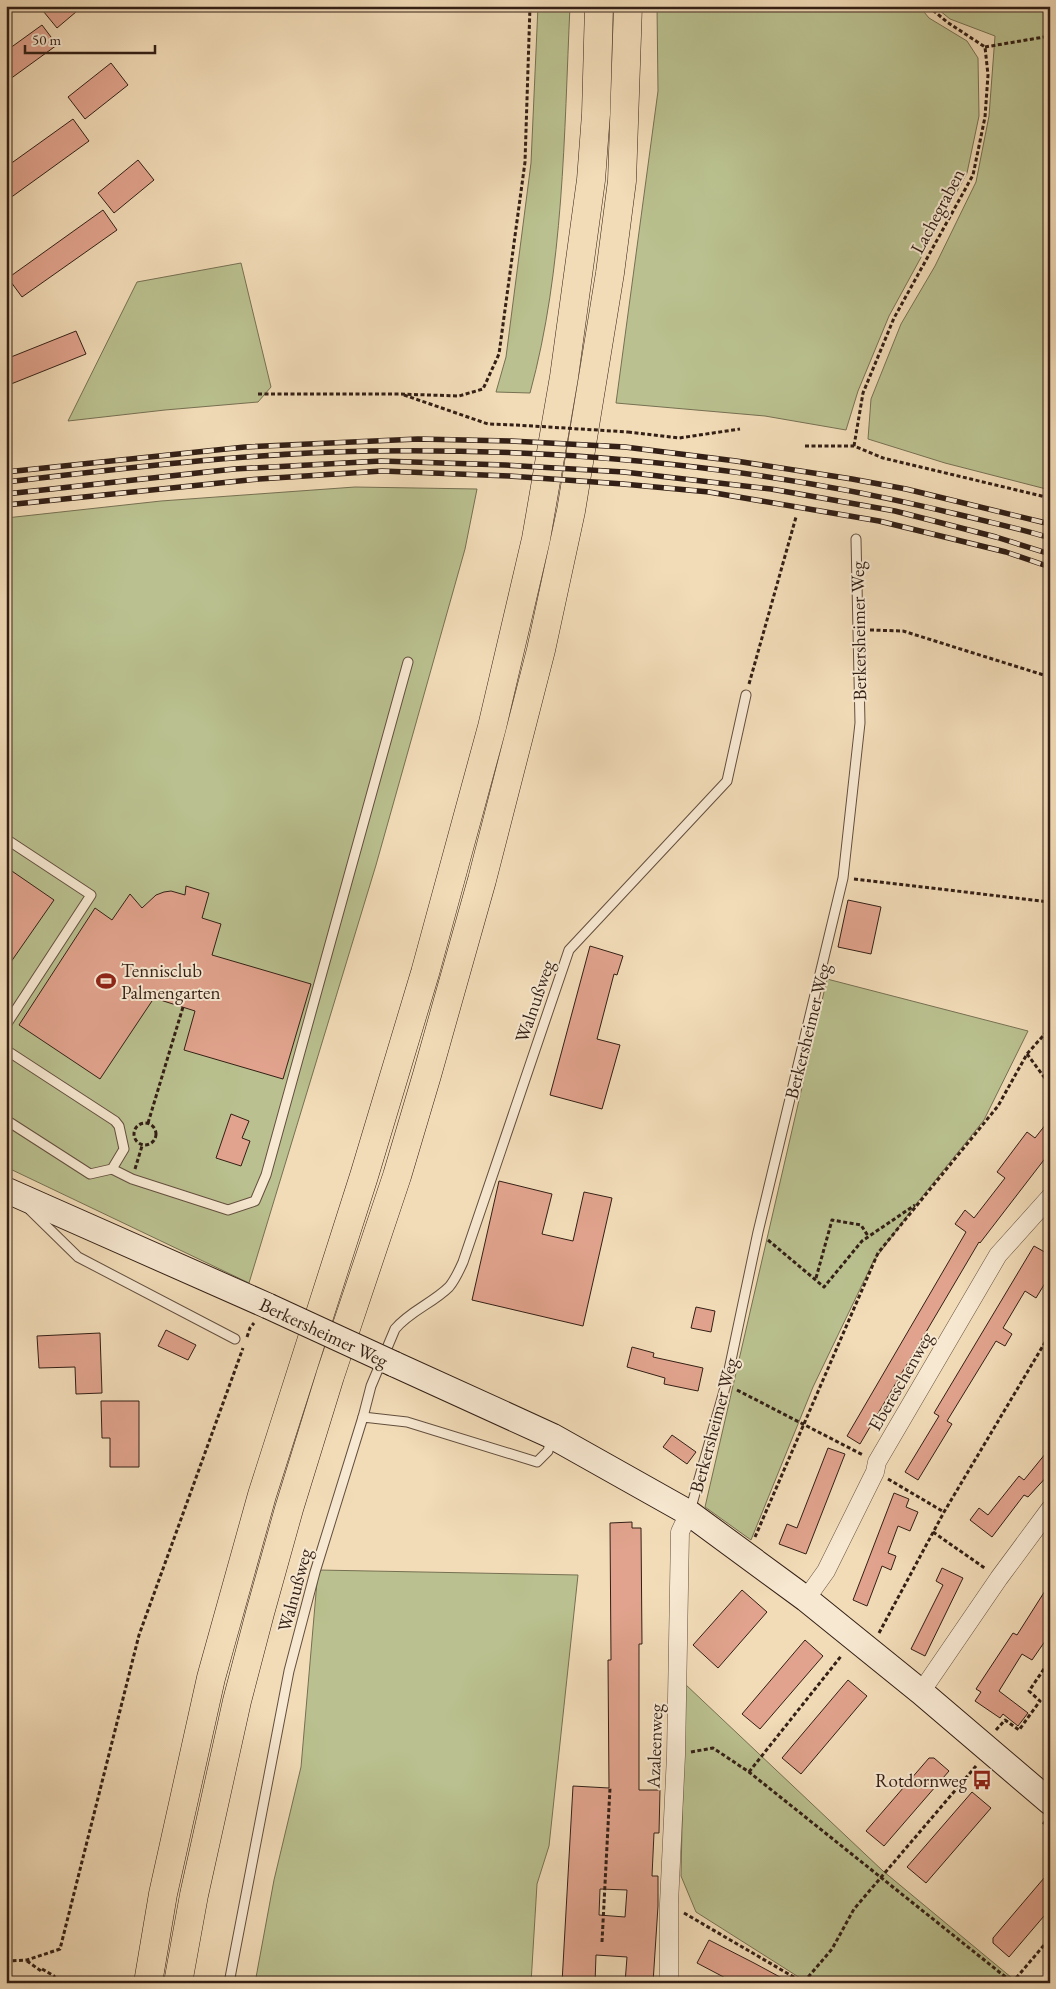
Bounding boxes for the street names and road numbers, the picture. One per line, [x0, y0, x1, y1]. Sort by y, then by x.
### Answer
street label: Lachegraben [905, 164, 970, 258]
street label: Berkersheimer Weg [845, 561, 872, 701]
street label: Walnußweg [509, 956, 560, 1046]
street label: Berkersheimer Weg [779, 960, 837, 1102]
street label: Berkersheimer Weg [255, 1292, 393, 1373]
street label: Ebereschenweg [862, 1327, 939, 1435]
street label: Berkersheimer Weg [683, 1354, 744, 1496]
street label: Walnußweg [271, 1545, 318, 1635]
street label: Azaleenweg [640, 1703, 668, 1790]

